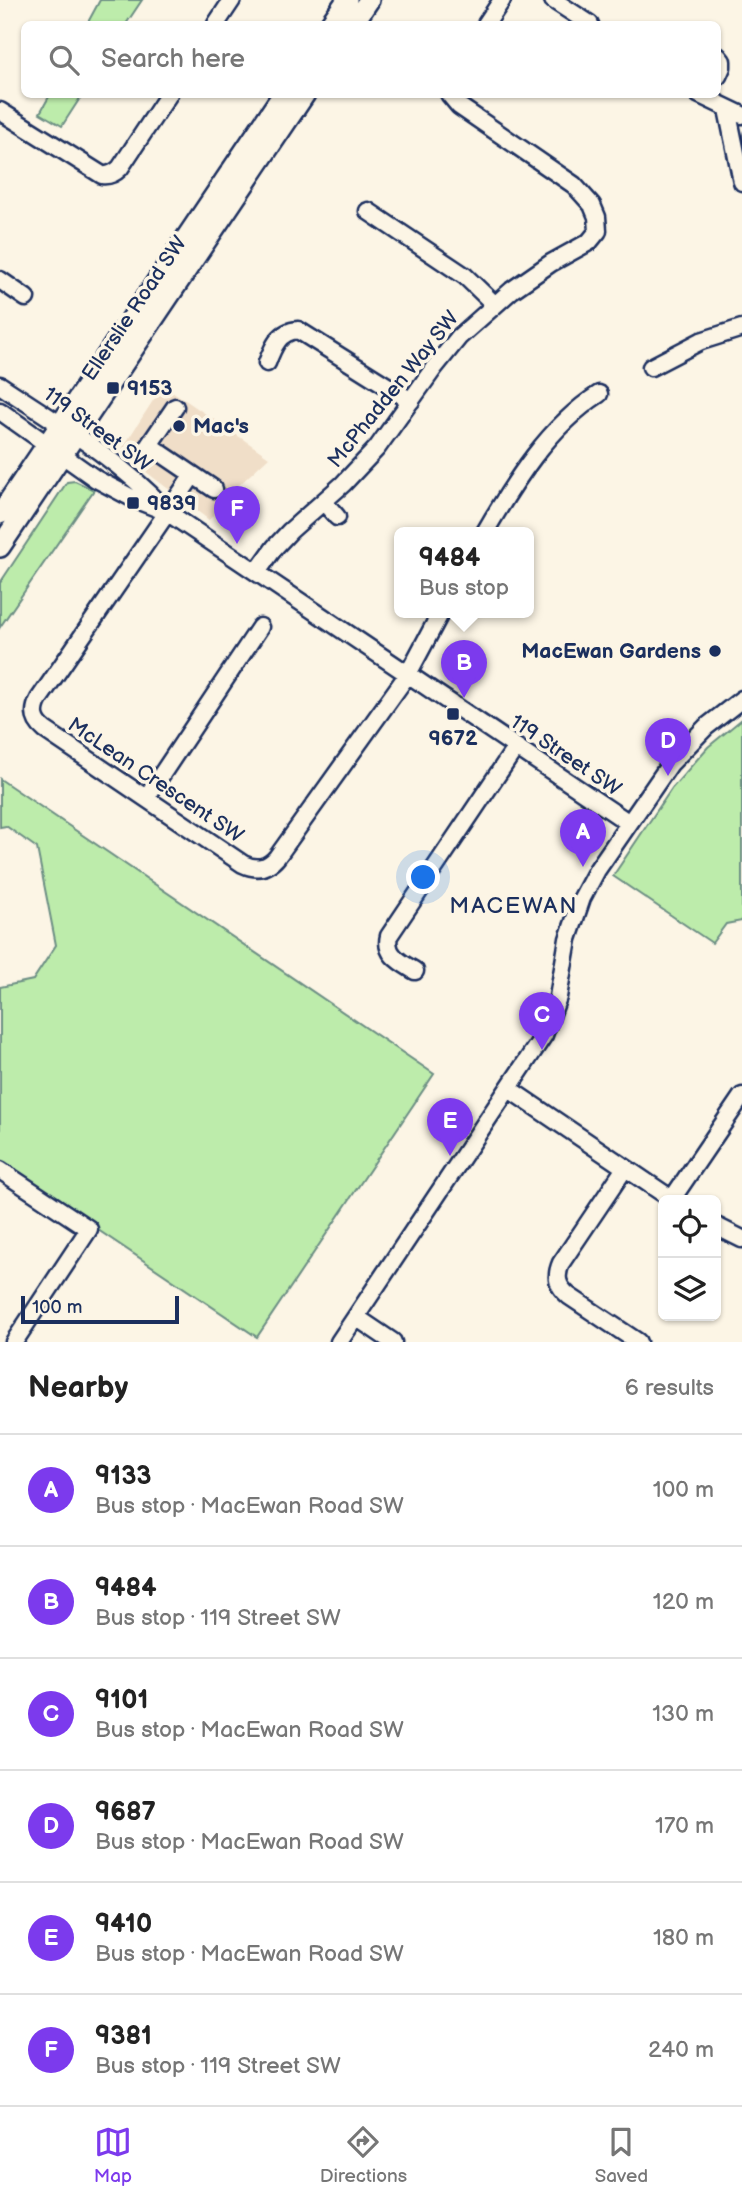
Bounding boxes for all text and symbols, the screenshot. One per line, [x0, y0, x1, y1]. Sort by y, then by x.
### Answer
search box [21, 21, 721, 98]
icon: search [45, 41, 83, 79]
text: Search here [101, 44, 245, 75]
street label: Ellerslie Road SW [77, 231, 192, 385]
street label: McPhadden Way SW [323, 306, 464, 473]
place label: 9153 [127, 376, 173, 401]
marker: 9153 [105, 380, 121, 396]
street label: 119 Street SW [38, 382, 157, 477]
place label: Mac's [193, 414, 249, 439]
marker: Mac's [171, 418, 187, 434]
pin: F [214, 486, 260, 544]
place label: 9839 [147, 491, 197, 516]
marker: 9839 [125, 495, 141, 511]
popup [394, 527, 534, 618]
text: 9484 [419, 543, 480, 574]
text: Bus stop [419, 574, 509, 602]
place label: MacEwan Gardens [521, 639, 701, 664]
pin: B [441, 640, 487, 698]
marker: MacEwan Gardens [707, 643, 723, 659]
marker: 9672 [445, 706, 461, 722]
street label: 119 Street SW [506, 709, 626, 802]
street label: McLean Crescent SW [63, 712, 248, 849]
pin: D [645, 718, 691, 776]
place label: 9672 [428, 726, 478, 751]
pin: A [560, 809, 606, 867]
your location [406, 860, 440, 894]
district label: MACEWAN [449, 892, 579, 920]
pin: C [519, 992, 565, 1050]
pin: E [427, 1098, 473, 1156]
map controls [658, 1195, 721, 1321]
button: locate [658, 1195, 721, 1258]
button: layers [658, 1258, 721, 1321]
scale bar [21, 1293, 178, 1325]
text: 100 m [32, 1296, 83, 1319]
text: Nearby [28, 1370, 128, 1406]
text: 6 results [625, 1374, 714, 1402]
text: 9133 [95, 1461, 152, 1492]
text: A [44, 1476, 58, 1504]
text: 100 m [653, 1476, 714, 1504]
text: Bus stop · MacEwan Road SW [95, 1492, 404, 1520]
text: 9484 [95, 1573, 157, 1604]
text: B [43, 1588, 59, 1616]
text: 120 m [653, 1588, 714, 1616]
text: Bus stop · 119 Street SW [95, 1604, 341, 1632]
text: 9101 [95, 1685, 148, 1716]
text: C [43, 1700, 59, 1728]
text: 130 m [652, 1700, 714, 1728]
text: Bus stop · MacEwan Road SW [95, 1716, 404, 1744]
text: 9687 [95, 1797, 156, 1828]
text: D [43, 1812, 59, 1840]
text: 170 m [655, 1812, 714, 1840]
text: Bus stop · MacEwan Road SW [95, 1828, 404, 1856]
text: 9410 [95, 1909, 152, 1940]
text: E [44, 1924, 58, 1952]
text: 180 m [653, 1924, 714, 1952]
text: Bus stop · MacEwan Road SW [95, 1940, 404, 1968]
text: 9381 [95, 2021, 152, 2052]
text: F [44, 2036, 58, 2064]
text: 240 m [648, 2036, 714, 2064]
text: Bus stop · 119 Street SW [95, 2052, 341, 2080]
tab: Map [94, 2123, 132, 2188]
tab: Directions [320, 2123, 407, 2188]
tab: Saved [595, 2123, 648, 2188]

